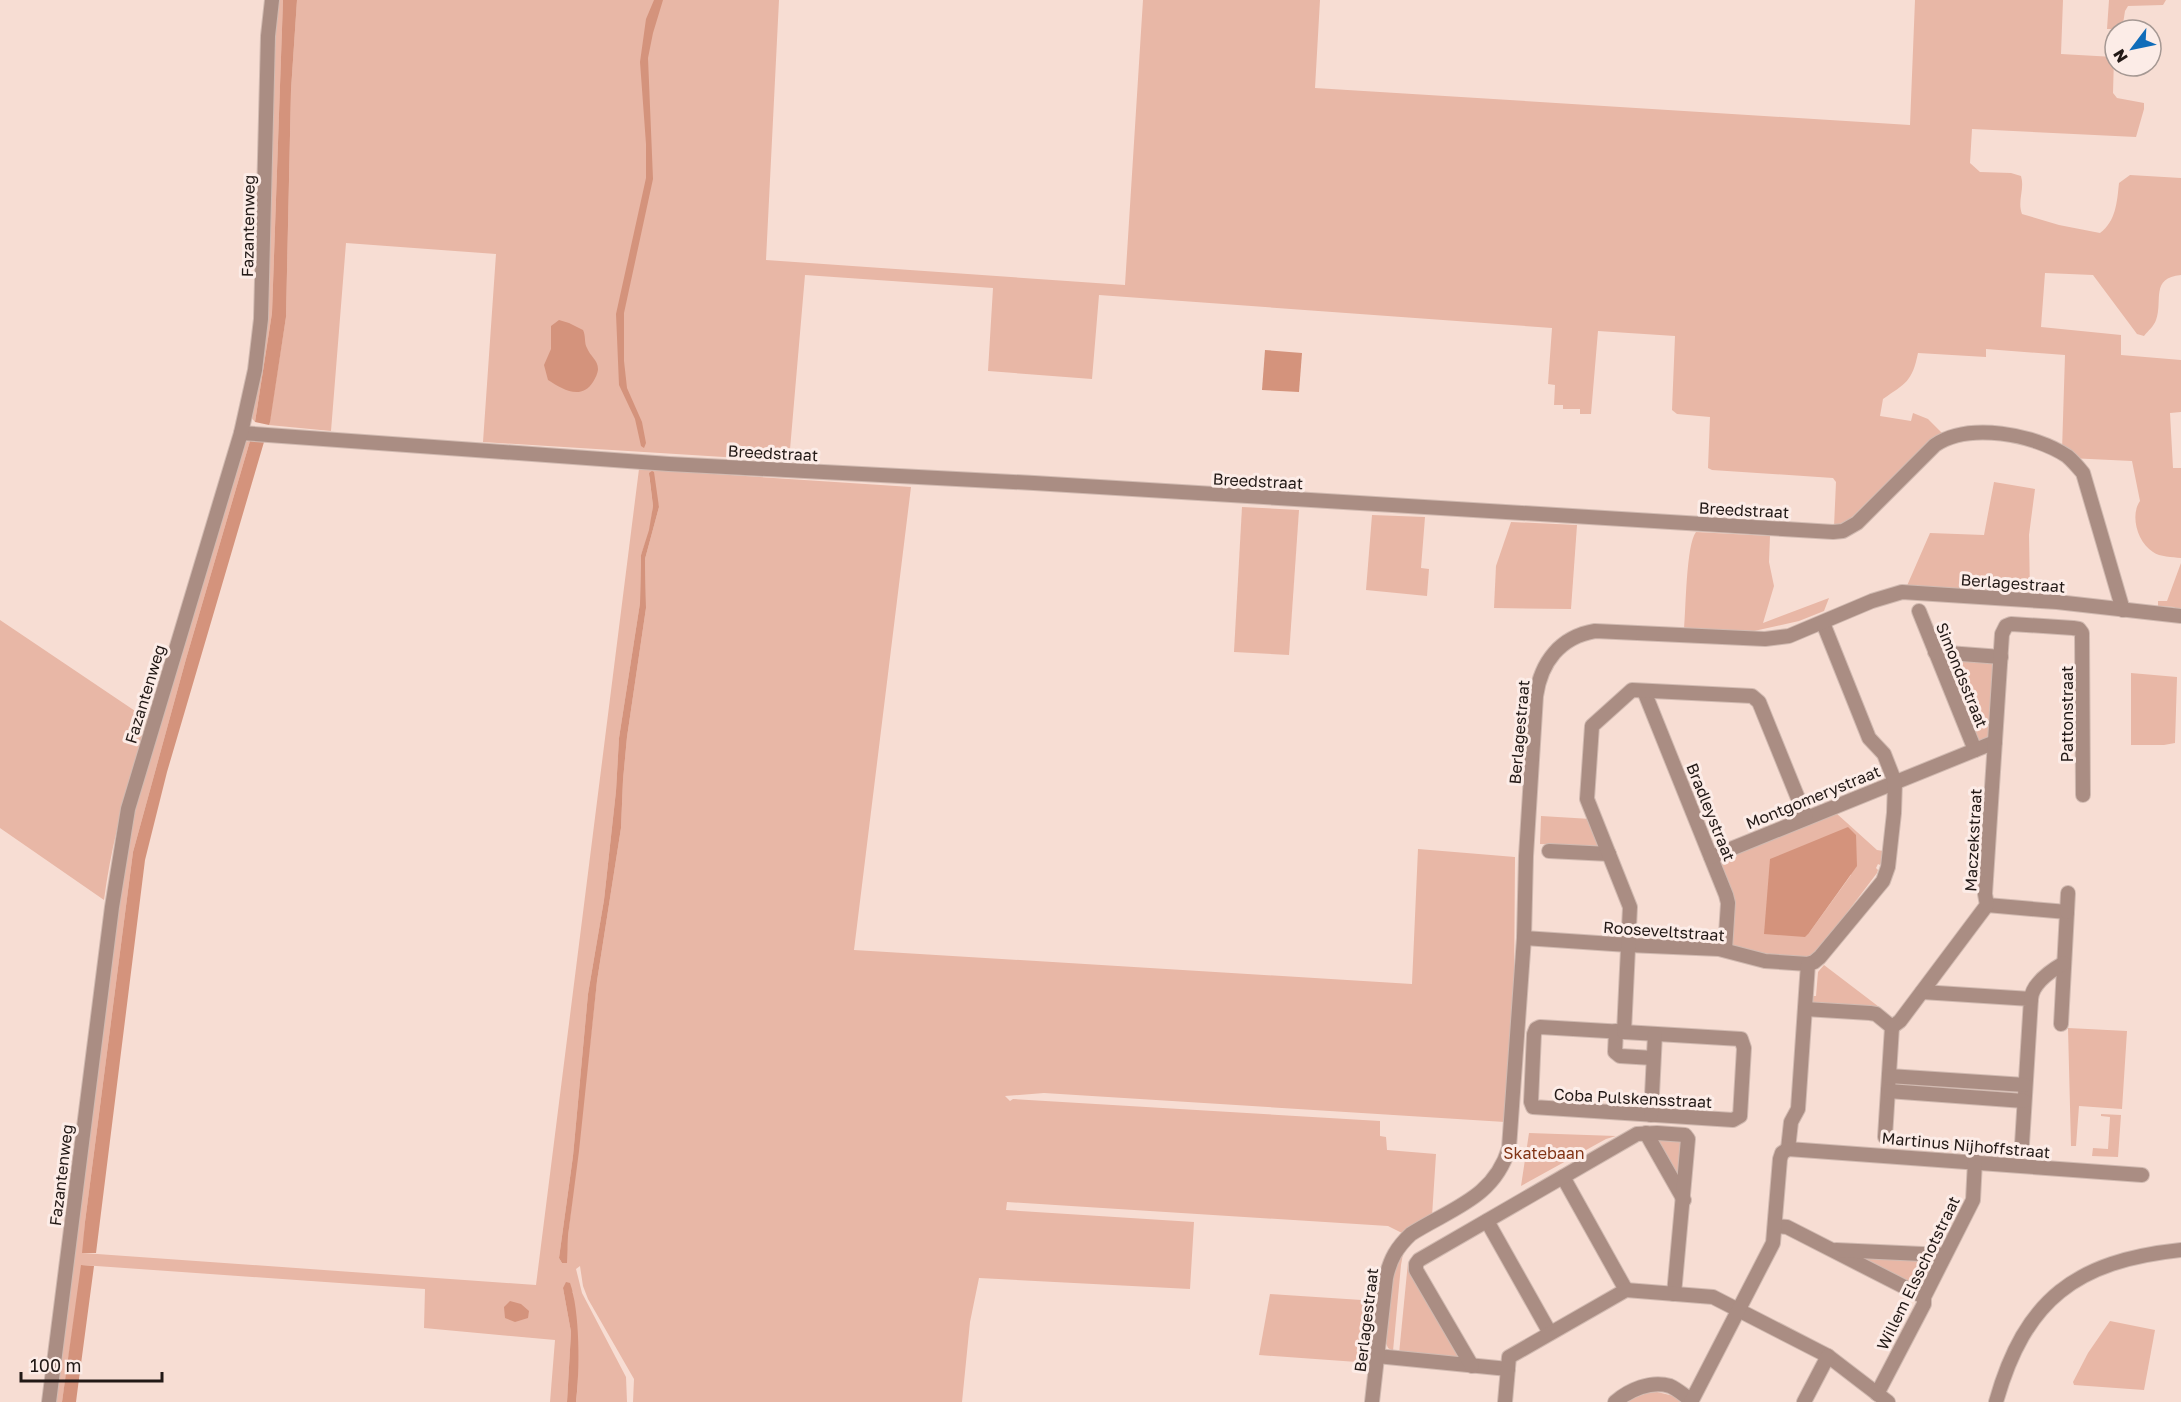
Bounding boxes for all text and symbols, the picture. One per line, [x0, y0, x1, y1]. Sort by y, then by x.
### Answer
north arrow [2103, 18, 2163, 78]
text: N [2109, 45, 2132, 66]
street label: Fazantenweg [237, 175, 259, 277]
street label: Breedstraat [727, 441, 819, 465]
street label: Breedstraat [1212, 469, 1304, 493]
street label: Breedstraat [1698, 498, 1790, 522]
street label: Berlagestraat [1960, 569, 2066, 597]
street label: Simondsstraat [1932, 619, 1992, 731]
street label: Fazantenweg [120, 642, 170, 746]
street label: Pattonstraat [2057, 666, 2077, 762]
street label: Berlagestraat [1504, 679, 1534, 785]
street label: Bradleystraat [1682, 760, 1740, 864]
street label: Montgomerystraat [1743, 761, 1883, 833]
street label: Maczekstraat [1960, 788, 1986, 892]
street label: Rooseveltstraat [1603, 917, 1725, 945]
street label: Coba Pulskensstraat [1553, 1084, 1713, 1112]
street label: Fazantenweg [45, 1123, 77, 1227]
street label: Martinus Nijhoffstraat [1881, 1128, 2051, 1162]
park label: Skatebaan [1503, 1143, 1585, 1163]
street label: Willem Elsschotstraat [1872, 1193, 1964, 1353]
street label: Berlagestraat [1350, 1267, 1382, 1373]
scale bar [21, 1345, 162, 1383]
text: 100 m [30, 1354, 81, 1376]

